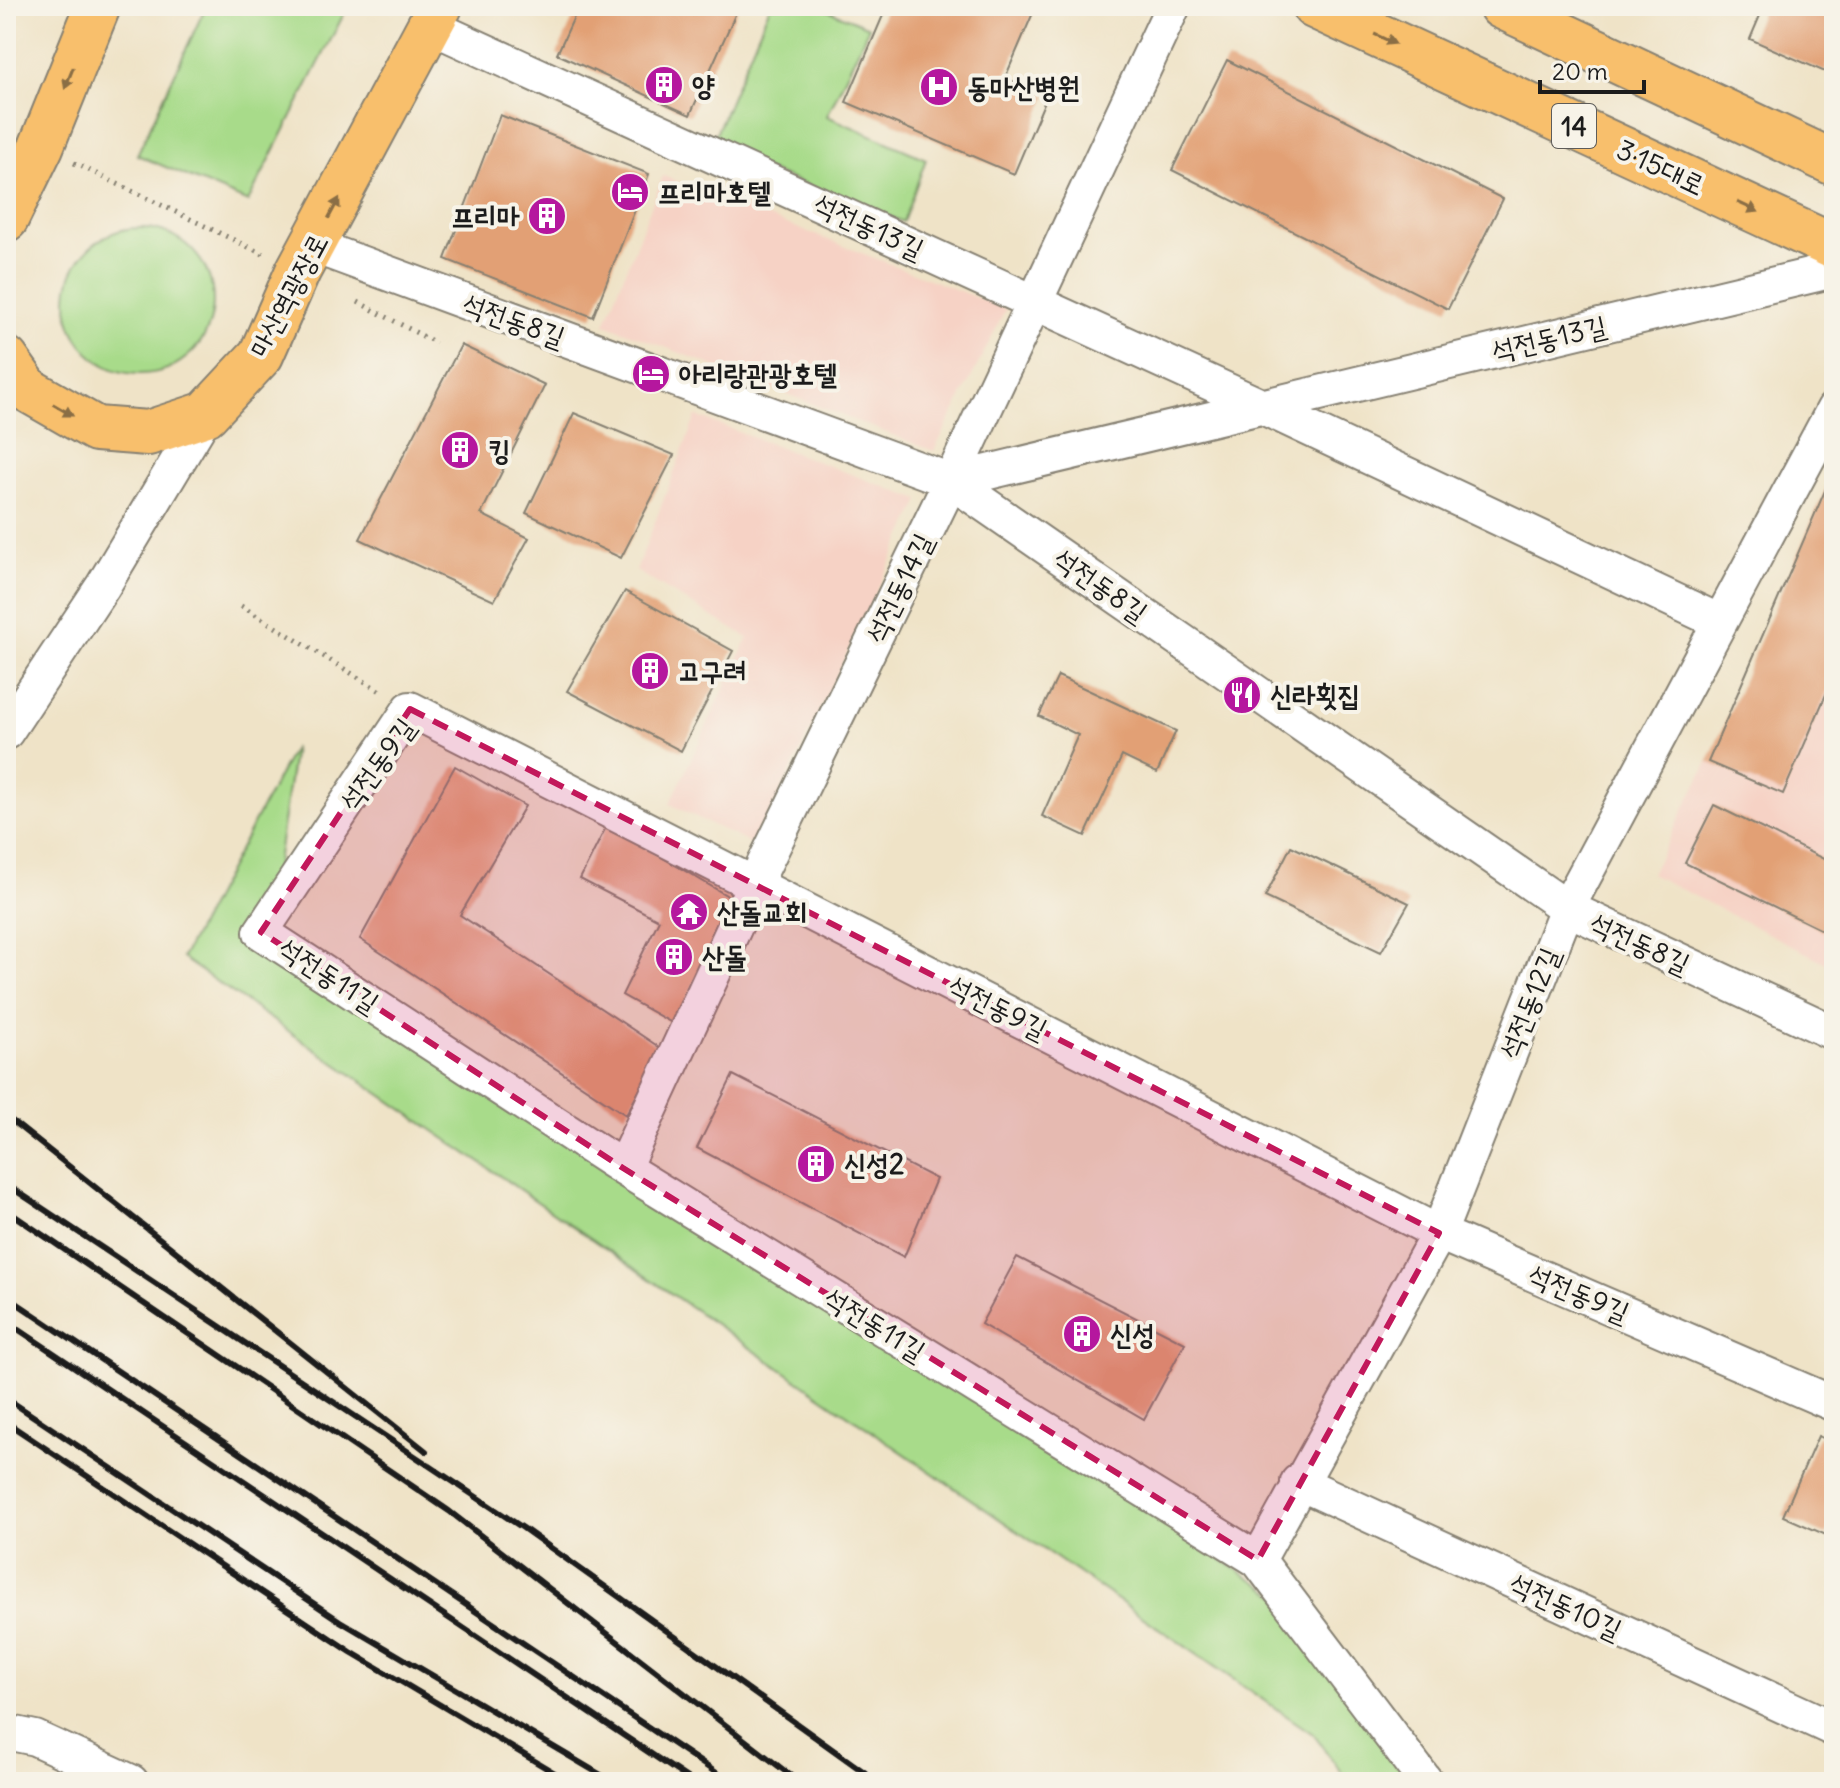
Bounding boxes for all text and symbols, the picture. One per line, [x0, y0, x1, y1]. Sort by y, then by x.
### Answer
one-way arrow [1373, 32, 1396, 46]
scale bar [1540, 44, 1644, 94]
text: 20 m [1552, 56, 1608, 86]
building icon: 양 [643, 64, 685, 106]
one-way arrow [62, 66, 75, 90]
hospital icon: 동마산병원 [918, 66, 960, 108]
place label: 양 [692, 67, 715, 103]
place label: 동마산병원 [967, 69, 1080, 105]
road number: 14 [1552, 104, 1596, 148]
street label: 3·15대로 [1611, 131, 1711, 203]
hotel icon: 프리마호텔 [609, 171, 651, 213]
place label: 프리마호텔 [658, 174, 771, 210]
street label: 석전동13길 [808, 185, 930, 267]
building icon: 프리마 [526, 195, 568, 237]
one-way arrow [328, 196, 341, 219]
place label: 프리마 [451, 198, 520, 234]
one-way arrow [1736, 200, 1759, 214]
street label: 마산역광장로 [240, 227, 336, 363]
street label: 석전동8길 [458, 285, 570, 355]
street label: 석전동13길 [1488, 307, 1610, 369]
hotel icon: 아리랑관광호텔 [630, 353, 672, 395]
place label: 아리랑관광호텔 [679, 356, 837, 392]
one-way arrow [52, 403, 74, 417]
building icon: 킹 [439, 429, 481, 471]
place label: 킹 [488, 432, 511, 468]
street label: 석전동14길 [857, 527, 941, 649]
street label: 석전동8길 [1047, 540, 1155, 630]
building icon: 고구려 [629, 650, 671, 692]
place label: 고구려 [678, 653, 746, 689]
restaurant icon: 신라횟집 [1221, 674, 1263, 716]
place label: 신라횟집 [1270, 677, 1360, 713]
street label: 석전동9길 [331, 710, 423, 818]
temple icon: 산돌교회 [668, 891, 710, 933]
place label: 산돌교회 [717, 894, 807, 930]
street label: 석전동8길 [1584, 904, 1696, 982]
street label: 석전동11길 [272, 929, 386, 1021]
building icon: 산돌 [653, 936, 695, 978]
place label: 산돌 [702, 939, 747, 975]
street label: 석전동12길 [1490, 942, 1568, 1064]
street label: 석전동9길 [943, 967, 1053, 1047]
building icon: 신성2 [795, 1143, 837, 1185]
place label: 신성2 [844, 1146, 904, 1182]
street label: 석전동9길 [1523, 1256, 1635, 1330]
street label: 석전동11길 [818, 1279, 932, 1369]
building icon: 신성 [1061, 1313, 1103, 1355]
place label: 신성 [1110, 1316, 1155, 1352]
street label: 석전동10길 [1504, 1564, 1628, 1648]

